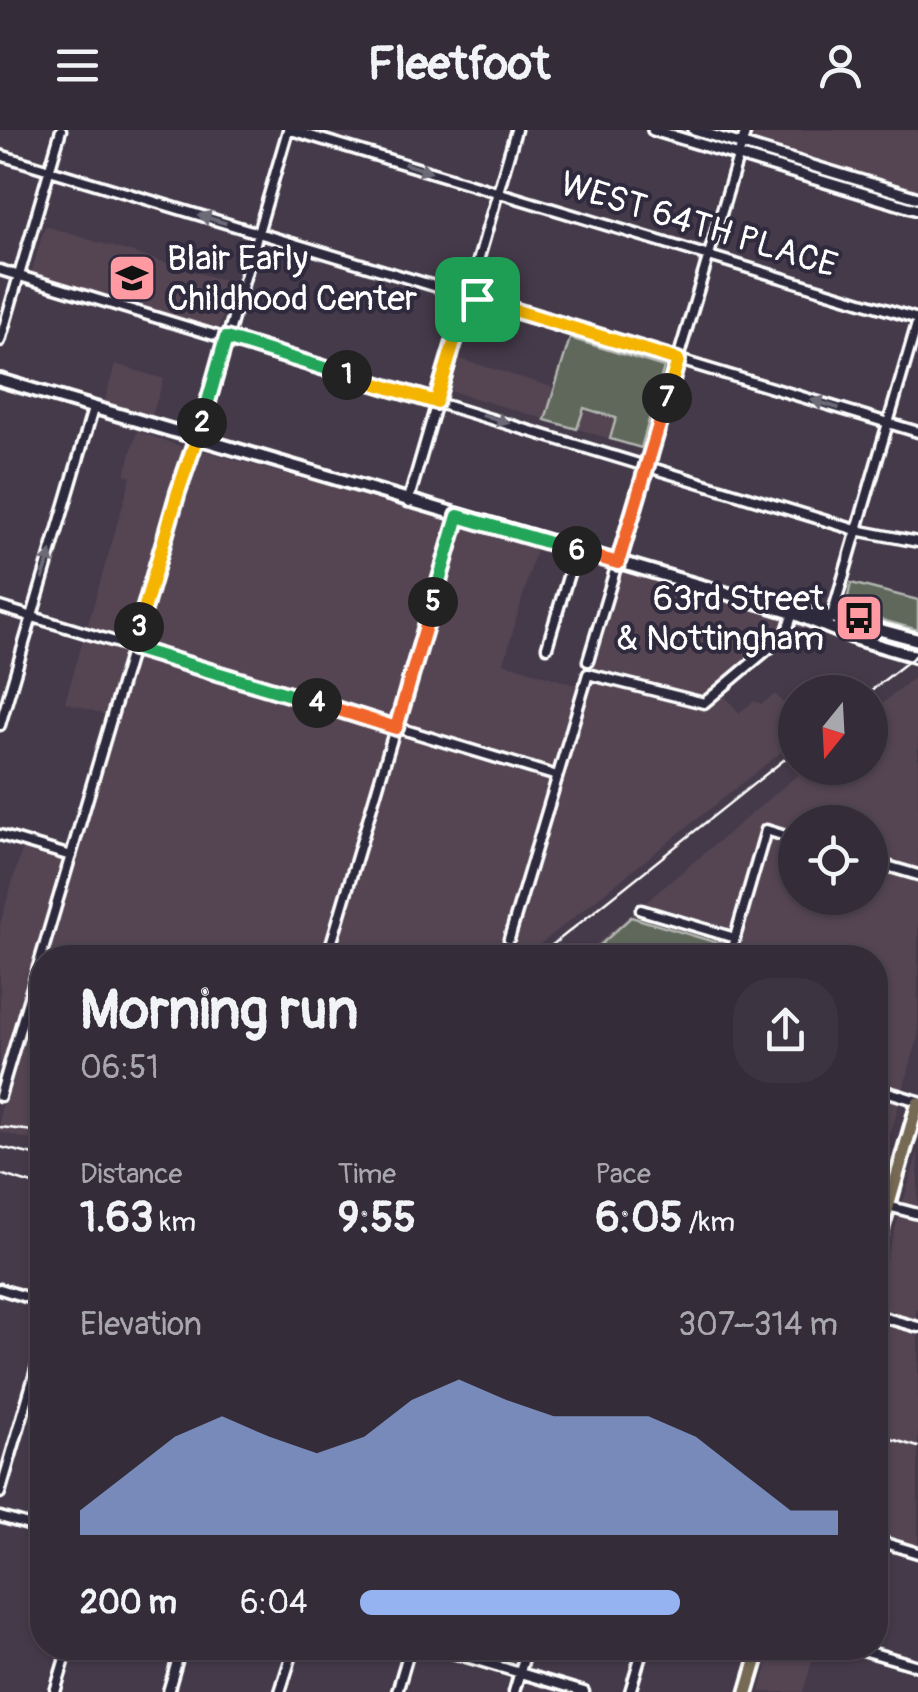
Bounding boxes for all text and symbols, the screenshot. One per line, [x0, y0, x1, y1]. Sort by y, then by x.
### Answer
text: Fleetfoot [368, 37, 550, 93]
icon: menu [50, 38, 105, 93]
icon: person [813, 38, 868, 93]
one-way arrow [403, 161, 434, 176]
street label: WEST 64TH PLACE [555, 162, 842, 288]
one-way arrow [196, 211, 227, 226]
place label: Blair Early Childhood Center [167, 237, 418, 321]
school or university icon: Blair Early Childhood Center [106, 252, 158, 304]
pin [435, 257, 520, 342]
icon: arrive [450, 272, 505, 327]
pin: 1 [322, 350, 372, 400]
text: 1 [342, 357, 352, 392]
pin: 7 [642, 373, 692, 423]
text: 7 [660, 380, 674, 415]
one-way arrow [809, 396, 839, 411]
pin: 2 [177, 398, 227, 448]
text: 2 [194, 405, 210, 440]
one-way arrow [481, 412, 511, 427]
pin: 6 [552, 526, 602, 576]
text: 6 [569, 533, 585, 568]
one-way arrow [40, 549, 55, 579]
pin: 5 [408, 577, 458, 627]
place label: 63rd Street & Nottingham [616, 577, 825, 661]
text: 5 [425, 584, 441, 619]
bus stop icon: 63rd Street & Nottingham [833, 592, 885, 644]
pin: 3 [114, 602, 164, 652]
text: 3 [131, 609, 147, 644]
north arrow [778, 675, 888, 785]
map controls [778, 675, 888, 915]
pin: 4 [292, 678, 342, 728]
text: 4 [309, 685, 325, 720]
button: locate [778, 805, 888, 915]
text: Morning run [80, 976, 358, 1045]
button: share [733, 978, 838, 1083]
text: 06:51 [80, 1048, 159, 1088]
text: Distance [80, 1157, 182, 1192]
text: Time [338, 1157, 396, 1192]
text: Pace [595, 1157, 651, 1192]
text: 1.63 [80, 1192, 154, 1244]
text: 9:55 [338, 1192, 416, 1244]
text: 6:05 [595, 1192, 682, 1244]
text: km [154, 1205, 196, 1240]
text: /km [682, 1205, 735, 1240]
text: Elevation [80, 1305, 202, 1345]
text: 307–314 m [678, 1305, 838, 1345]
text: 200 m [80, 1583, 177, 1623]
text: 6:04 [240, 1583, 308, 1623]

